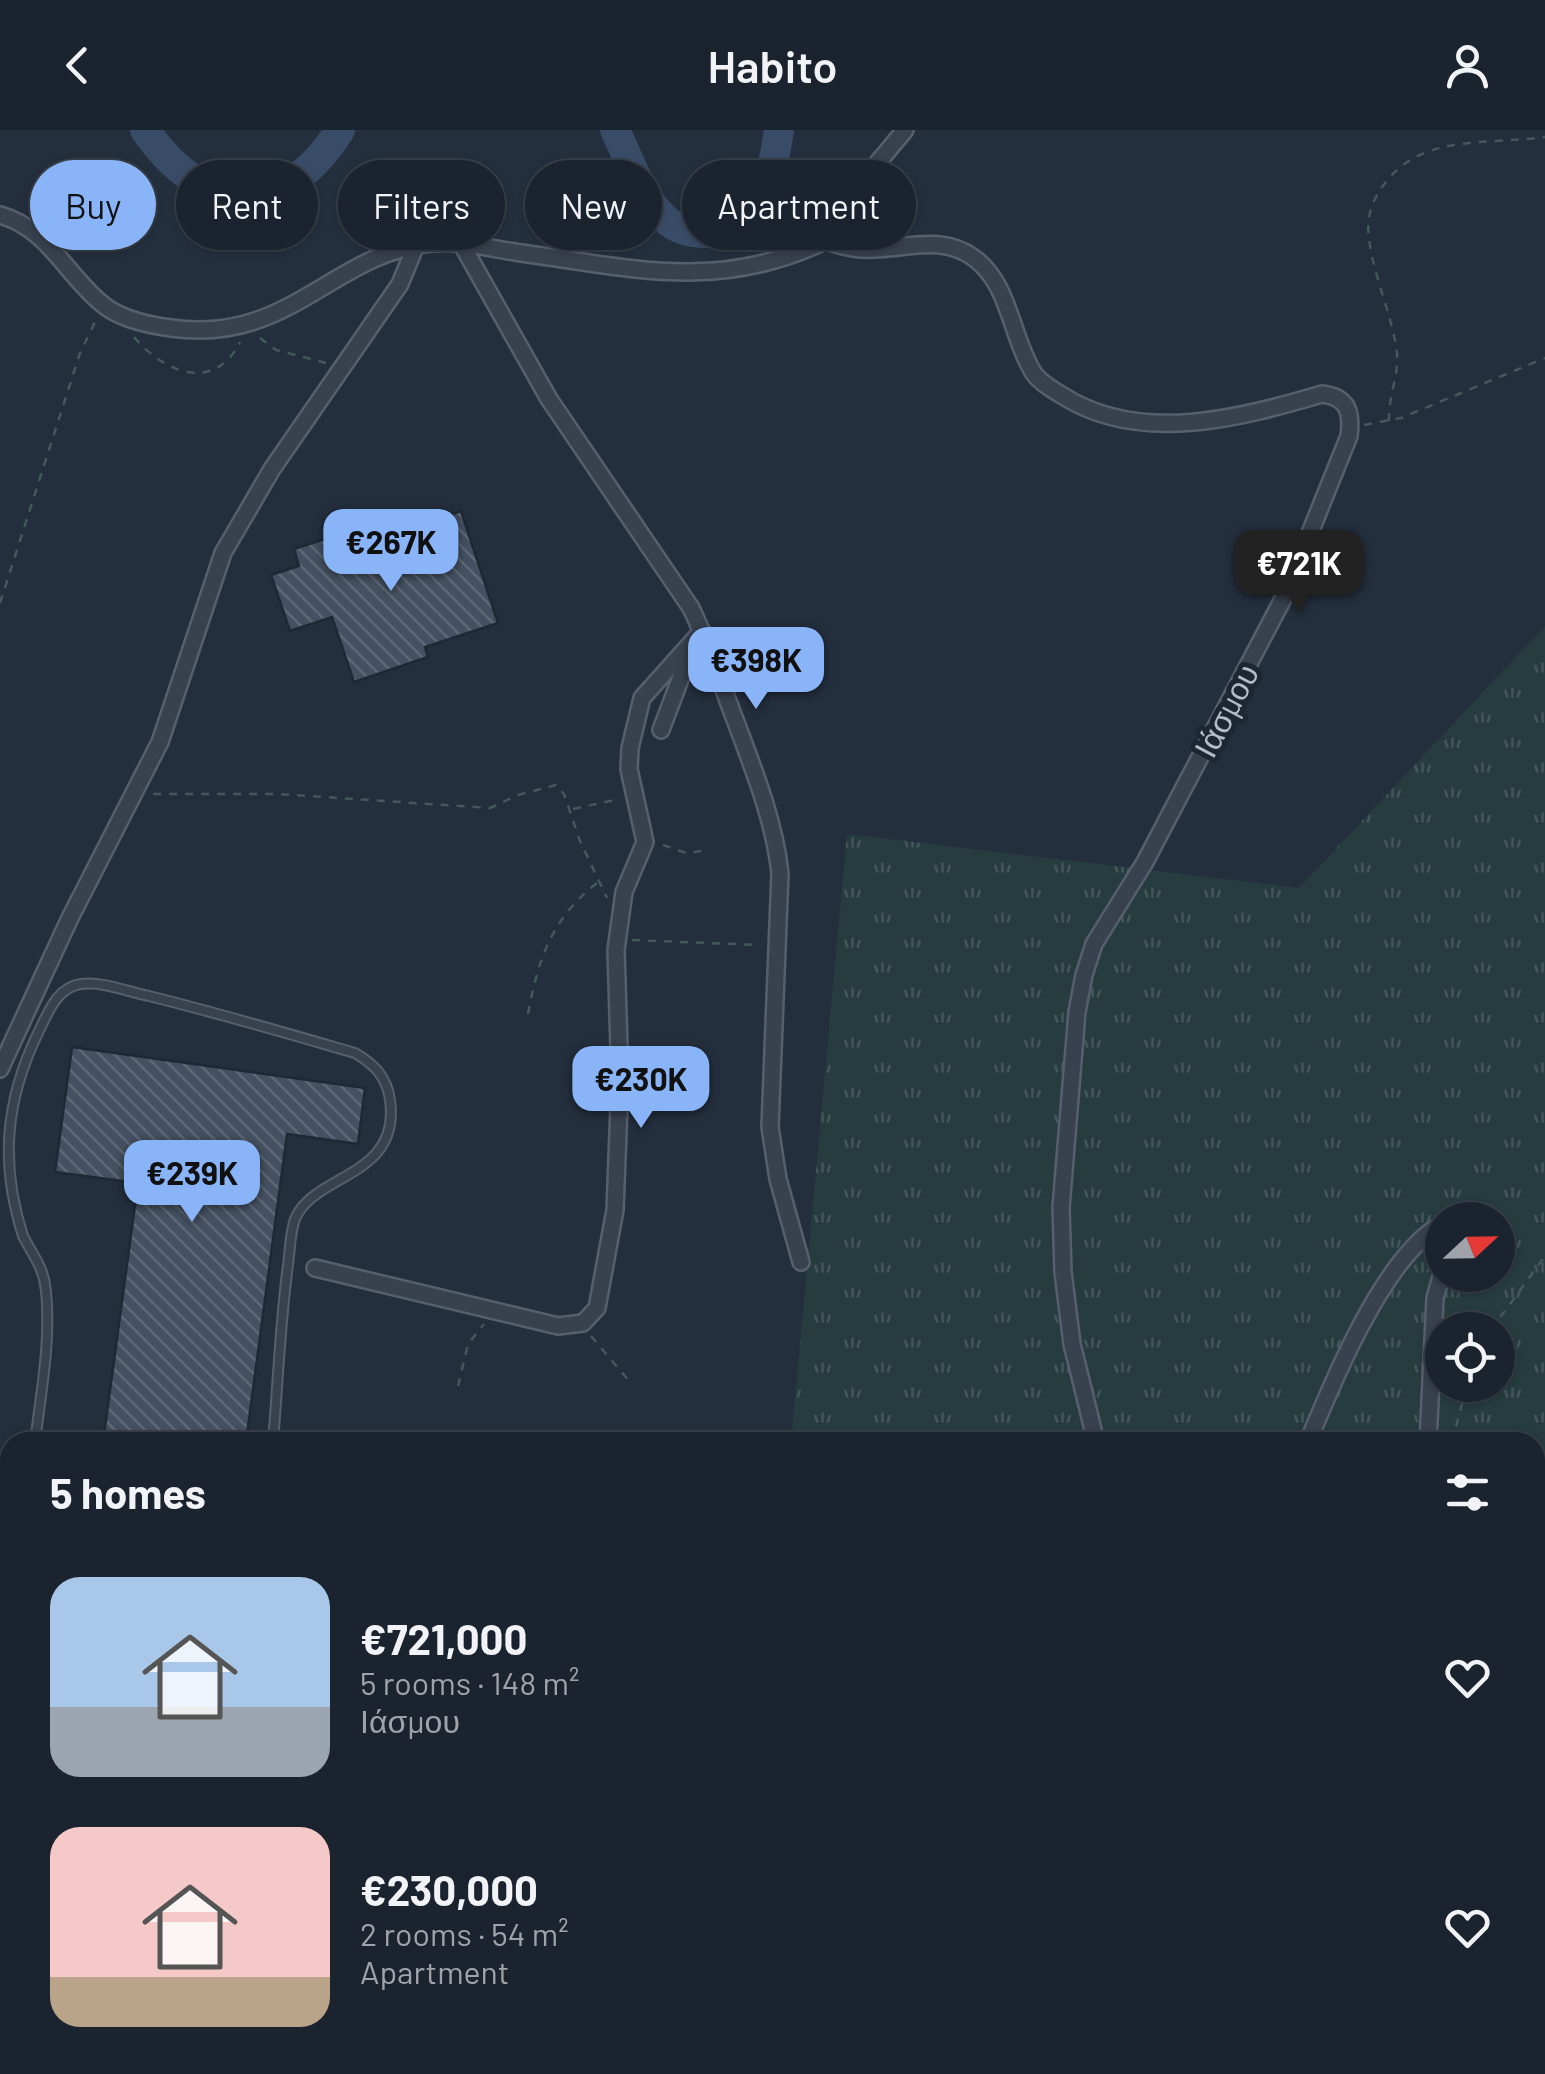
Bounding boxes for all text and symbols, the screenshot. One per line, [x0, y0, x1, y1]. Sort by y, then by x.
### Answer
icon: back [50, 38, 105, 93]
text: Habito [707, 38, 838, 92]
icon: person [1440, 38, 1495, 93]
chip: Buy [30, 160, 156, 250]
chip: Rent [176, 160, 318, 250]
chip: Filters [338, 160, 505, 250]
chip: New [525, 160, 662, 250]
chip: Apartment [682, 160, 916, 250]
pin: €267K [321, 509, 461, 594]
text: €267K [345, 522, 437, 560]
pin: €721K [1229, 530, 1369, 615]
text: €721K [1256, 543, 1342, 581]
pin: €398K [686, 627, 826, 712]
text: €398K [710, 640, 802, 678]
street label: Ιάσμου [1185, 657, 1265, 763]
pin: €230K [571, 1046, 711, 1131]
text: €230K [594, 1059, 688, 1097]
pin: €239K [122, 1140, 262, 1225]
text: €239K [146, 1153, 238, 1191]
north arrow [1425, 1202, 1515, 1292]
map controls [1425, 1202, 1515, 1402]
button: locate [1425, 1312, 1515, 1402]
icon: filters [1440, 1465, 1495, 1520]
text: 5 homes [50, 1467, 206, 1517]
text: €721,000 [360, 1613, 527, 1663]
icon: home [130, 1617, 250, 1737]
icon: heart [1440, 1650, 1495, 1705]
text: 5 rooms · 148 m² [360, 1663, 579, 1701]
text: Ιάσμου [360, 1701, 460, 1739]
text: €230,000 [360, 1864, 538, 1914]
icon: home [130, 1867, 250, 1987]
icon: heart [1440, 1900, 1495, 1955]
text: 2 rooms · 54 m² [360, 1914, 569, 1952]
text: Apartment [360, 1952, 509, 1990]

